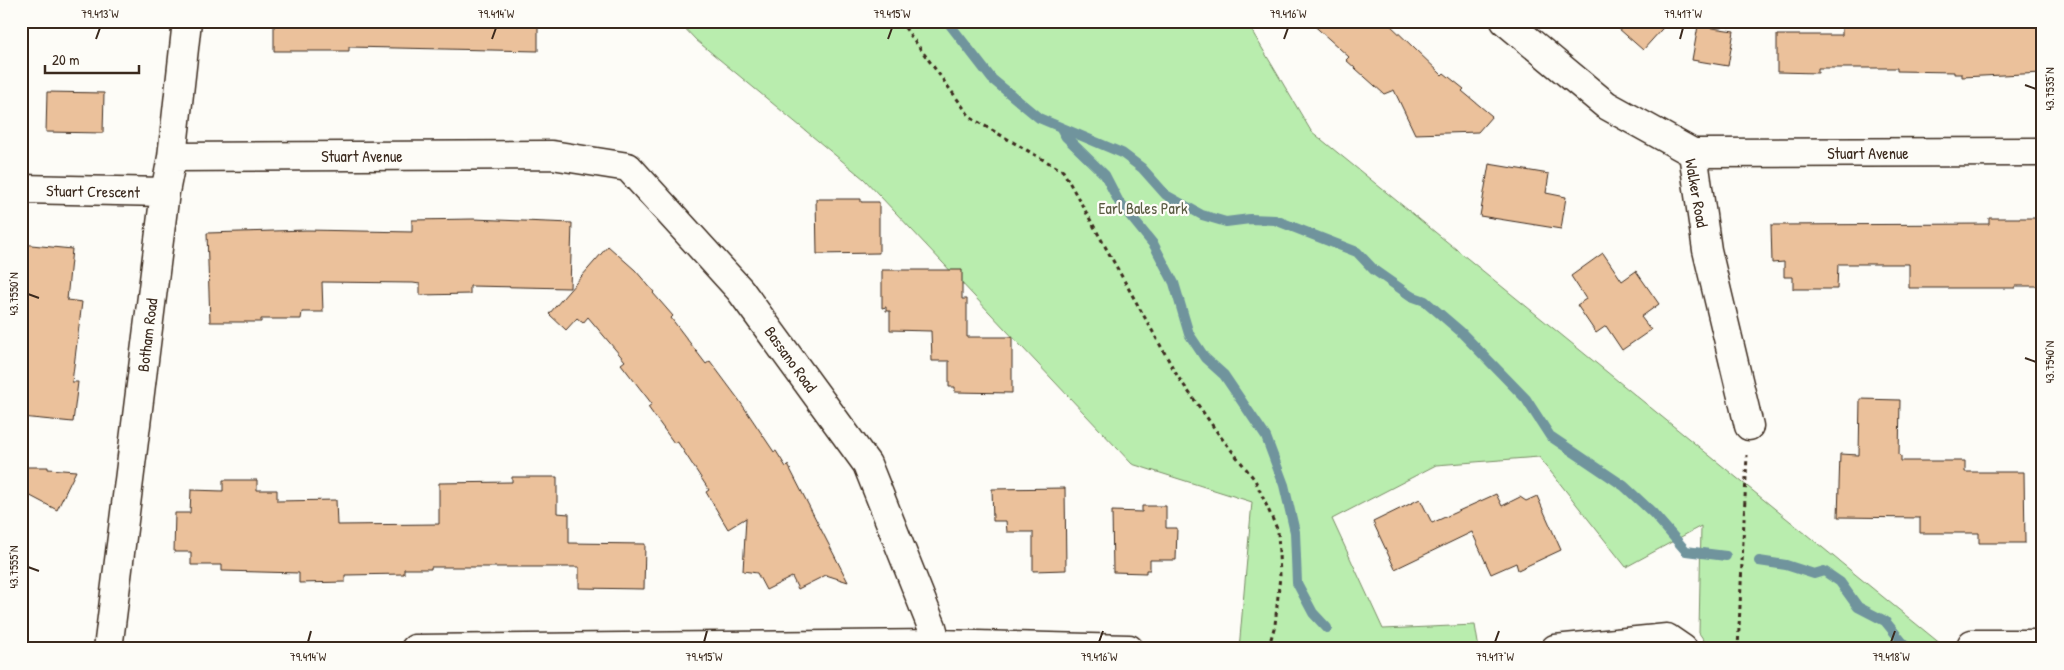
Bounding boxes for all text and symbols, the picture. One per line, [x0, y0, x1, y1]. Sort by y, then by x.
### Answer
text: 79.413°W [81, 5, 119, 22]
text: 79.414°W [478, 5, 515, 22]
text: 79.415°W [873, 5, 911, 22]
text: 79.416°W [1270, 5, 1307, 22]
text: 79.417°W [1664, 5, 1703, 22]
scale bar [45, 42, 139, 74]
text: 20 m [52, 49, 79, 70]
text: 43.7535°N [2041, 67, 2058, 111]
street label: Stuart Avenue [1827, 142, 1909, 164]
street label: Stuart Avenue [321, 145, 403, 167]
street label: Walker Road [1680, 157, 1714, 229]
street label: Stuart Crescent [46, 179, 140, 203]
park label: Earl Bales Park [1098, 197, 1188, 219]
text: 43.7550°N [5, 272, 22, 316]
street label: Botham Road [132, 297, 162, 373]
street label: Bassano Road [760, 322, 822, 396]
text: 43.7540°N [2041, 341, 2058, 383]
text: 43.7555°N [5, 546, 22, 588]
text: 79.414°W [290, 648, 327, 665]
text: 79.415°W [685, 648, 723, 665]
text: 79.416°W [1081, 648, 1118, 665]
text: 79.417°W [1476, 648, 1515, 665]
text: 79.418°W [1872, 648, 1910, 665]

